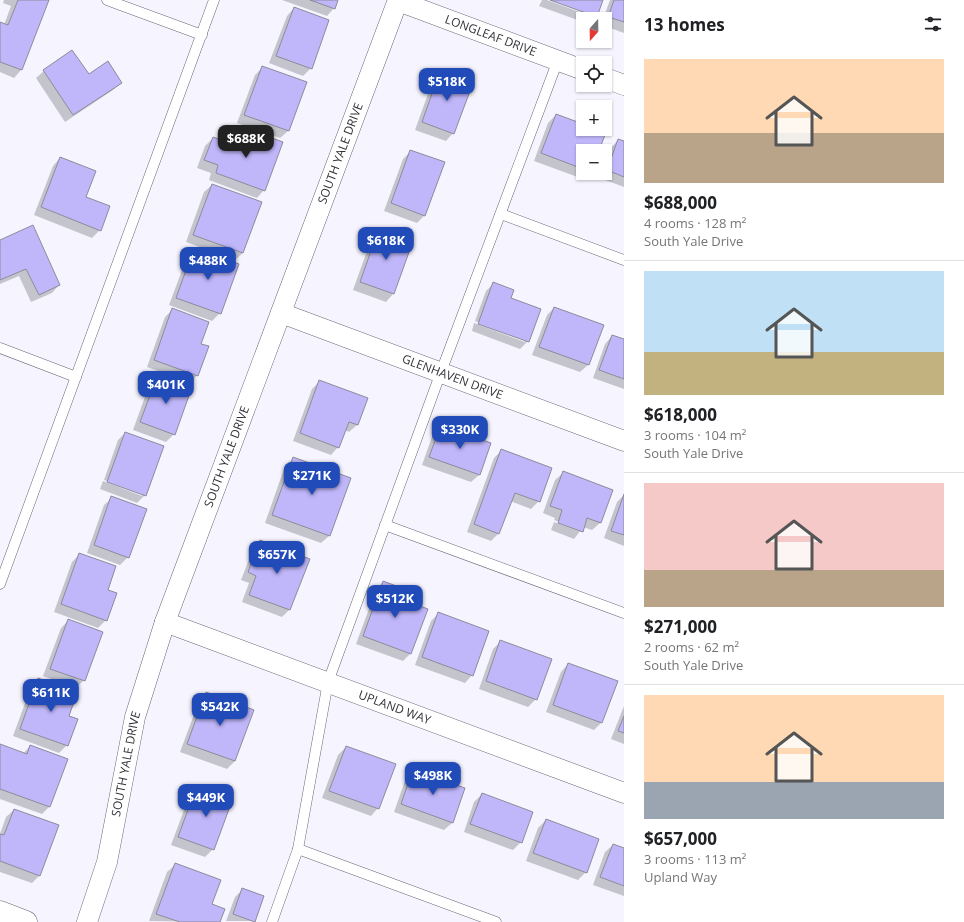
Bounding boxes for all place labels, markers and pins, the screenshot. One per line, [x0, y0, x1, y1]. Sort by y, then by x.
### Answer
pin: $518K [419, 68, 475, 102]
pin: $688K [218, 125, 274, 159]
pin: $618K [358, 227, 414, 261]
pin: $488K [180, 247, 236, 281]
pin: $401K [138, 371, 194, 405]
pin: $330K [432, 416, 488, 450]
pin: $271K [284, 462, 340, 496]
pin: $657K [249, 541, 305, 575]
pin: $512K [367, 585, 423, 619]
pin: $611K [23, 679, 79, 713]
pin: $542K [192, 693, 248, 727]
pin: $498K [405, 762, 461, 796]
pin: $449K [178, 784, 234, 818]

